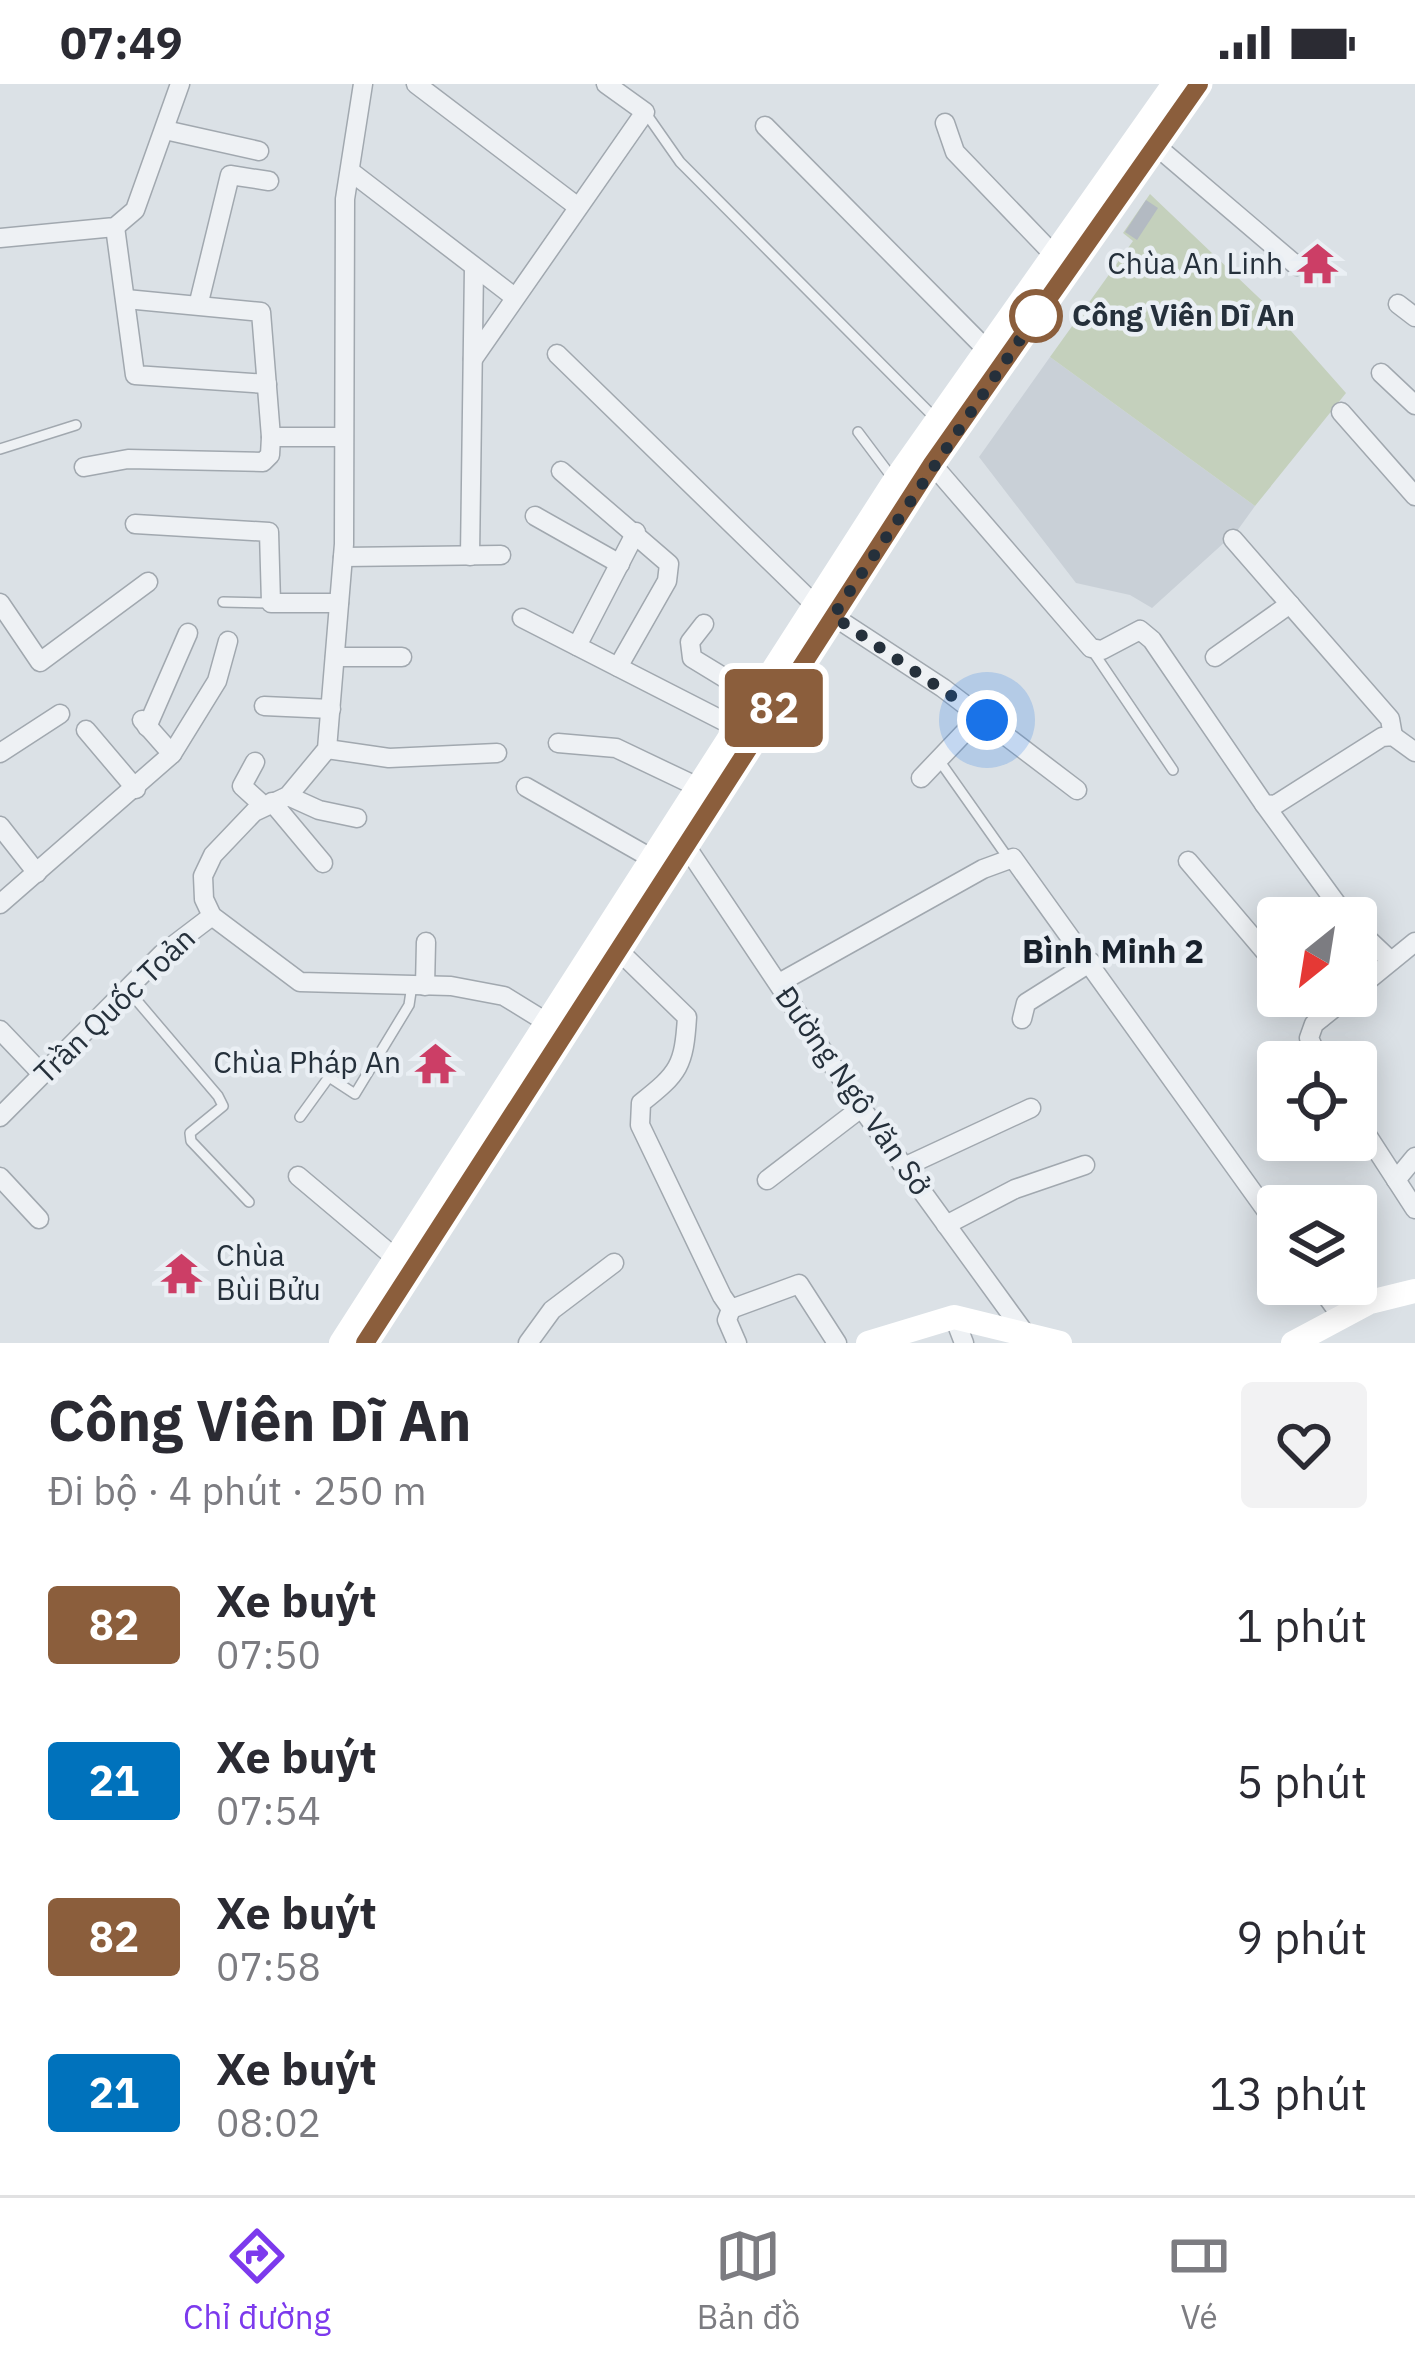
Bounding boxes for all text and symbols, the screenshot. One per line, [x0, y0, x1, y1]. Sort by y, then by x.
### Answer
text: 07:49 [60, 13, 183, 71]
temple icon: Chùa An Linh [1294, 241, 1340, 287]
place label: Chùa An Linh [1107, 243, 1283, 282]
marker: Công Viên Dĩ An [1011, 291, 1061, 341]
place label: Công Viên Dĩ An [1072, 295, 1295, 334]
line badge: 82 [720, 669, 828, 747]
text: 82 [749, 680, 799, 735]
your location [957, 690, 1017, 750]
north arrow [1257, 897, 1377, 1017]
map controls [1257, 897, 1377, 1305]
street label: Trần Quốc Toản [25, 918, 203, 1092]
district label: Bình Minh 2 [1022, 929, 1204, 972]
street label: Đường Ngô Văn Sở [768, 978, 941, 1202]
temple icon: Chùa Pháp An [412, 1040, 458, 1086]
button: locate [1257, 1041, 1377, 1161]
place label: Chùa Pháp An [213, 1042, 401, 1081]
button: layers [1257, 1185, 1377, 1305]
place label: Chùa Bùi Bửu [216, 1235, 321, 1308]
temple icon: Chùa Bùi Bửu [159, 1250, 205, 1296]
button: heart [1241, 1382, 1367, 1508]
text: Công Viên Dĩ An [48, 1383, 471, 1457]
text: Đi bộ · 4 phút · 250 m [48, 1465, 427, 1516]
text: Xe buýt [216, 1571, 377, 1629]
text: 1 phút [1236, 1596, 1367, 1654]
text: 82 [89, 1597, 139, 1652]
text: 07:50 [216, 1629, 321, 1680]
text: Xe buýt [216, 1727, 377, 1785]
text: 5 phút [1236, 1752, 1367, 1810]
text: 21 [89, 1753, 139, 1808]
text: 07:54 [216, 1785, 321, 1836]
text: Xe buýt [216, 1883, 377, 1941]
text: 9 phút [1236, 1908, 1367, 1966]
text: 82 [89, 1909, 139, 1964]
text: 07:58 [216, 1941, 321, 1992]
text: Xe buýt [216, 2039, 377, 2097]
text: 13 phút [1209, 2064, 1367, 2122]
text: 21 [89, 2065, 139, 2120]
text: 08:02 [216, 2097, 321, 2148]
tab: Chỉ đường [183, 2223, 331, 2338]
tab: Bản đồ [697, 2223, 800, 2338]
tab: Vé [1166, 2223, 1232, 2338]

